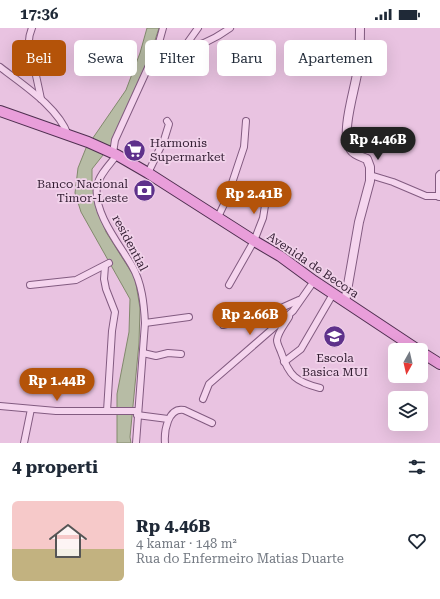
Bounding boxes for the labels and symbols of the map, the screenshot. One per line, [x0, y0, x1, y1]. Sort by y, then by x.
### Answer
pin: Rp 4.46B [337, 127, 419, 161]
place label: Harmonis Supermarket [150, 136, 226, 164]
supermarket icon: Harmonis Supermarket [122, 137, 148, 163]
place label: Banco Nacional Timor-Leste [37, 177, 128, 205]
bank icon: Banco Nacional Timor-Leste [131, 178, 157, 204]
pin: Rp 2.41B [213, 181, 295, 215]
street label: residential [109, 213, 151, 274]
street label: Avenida de Becora [264, 229, 362, 301]
pin: Rp 2.66B [209, 302, 291, 336]
school or university icon: Escola Basica MUI [322, 324, 348, 350]
north arrow [388, 343, 428, 383]
place label: Escola Basica MUI [302, 351, 368, 379]
pin: Rp 1.44B [16, 368, 98, 402]

